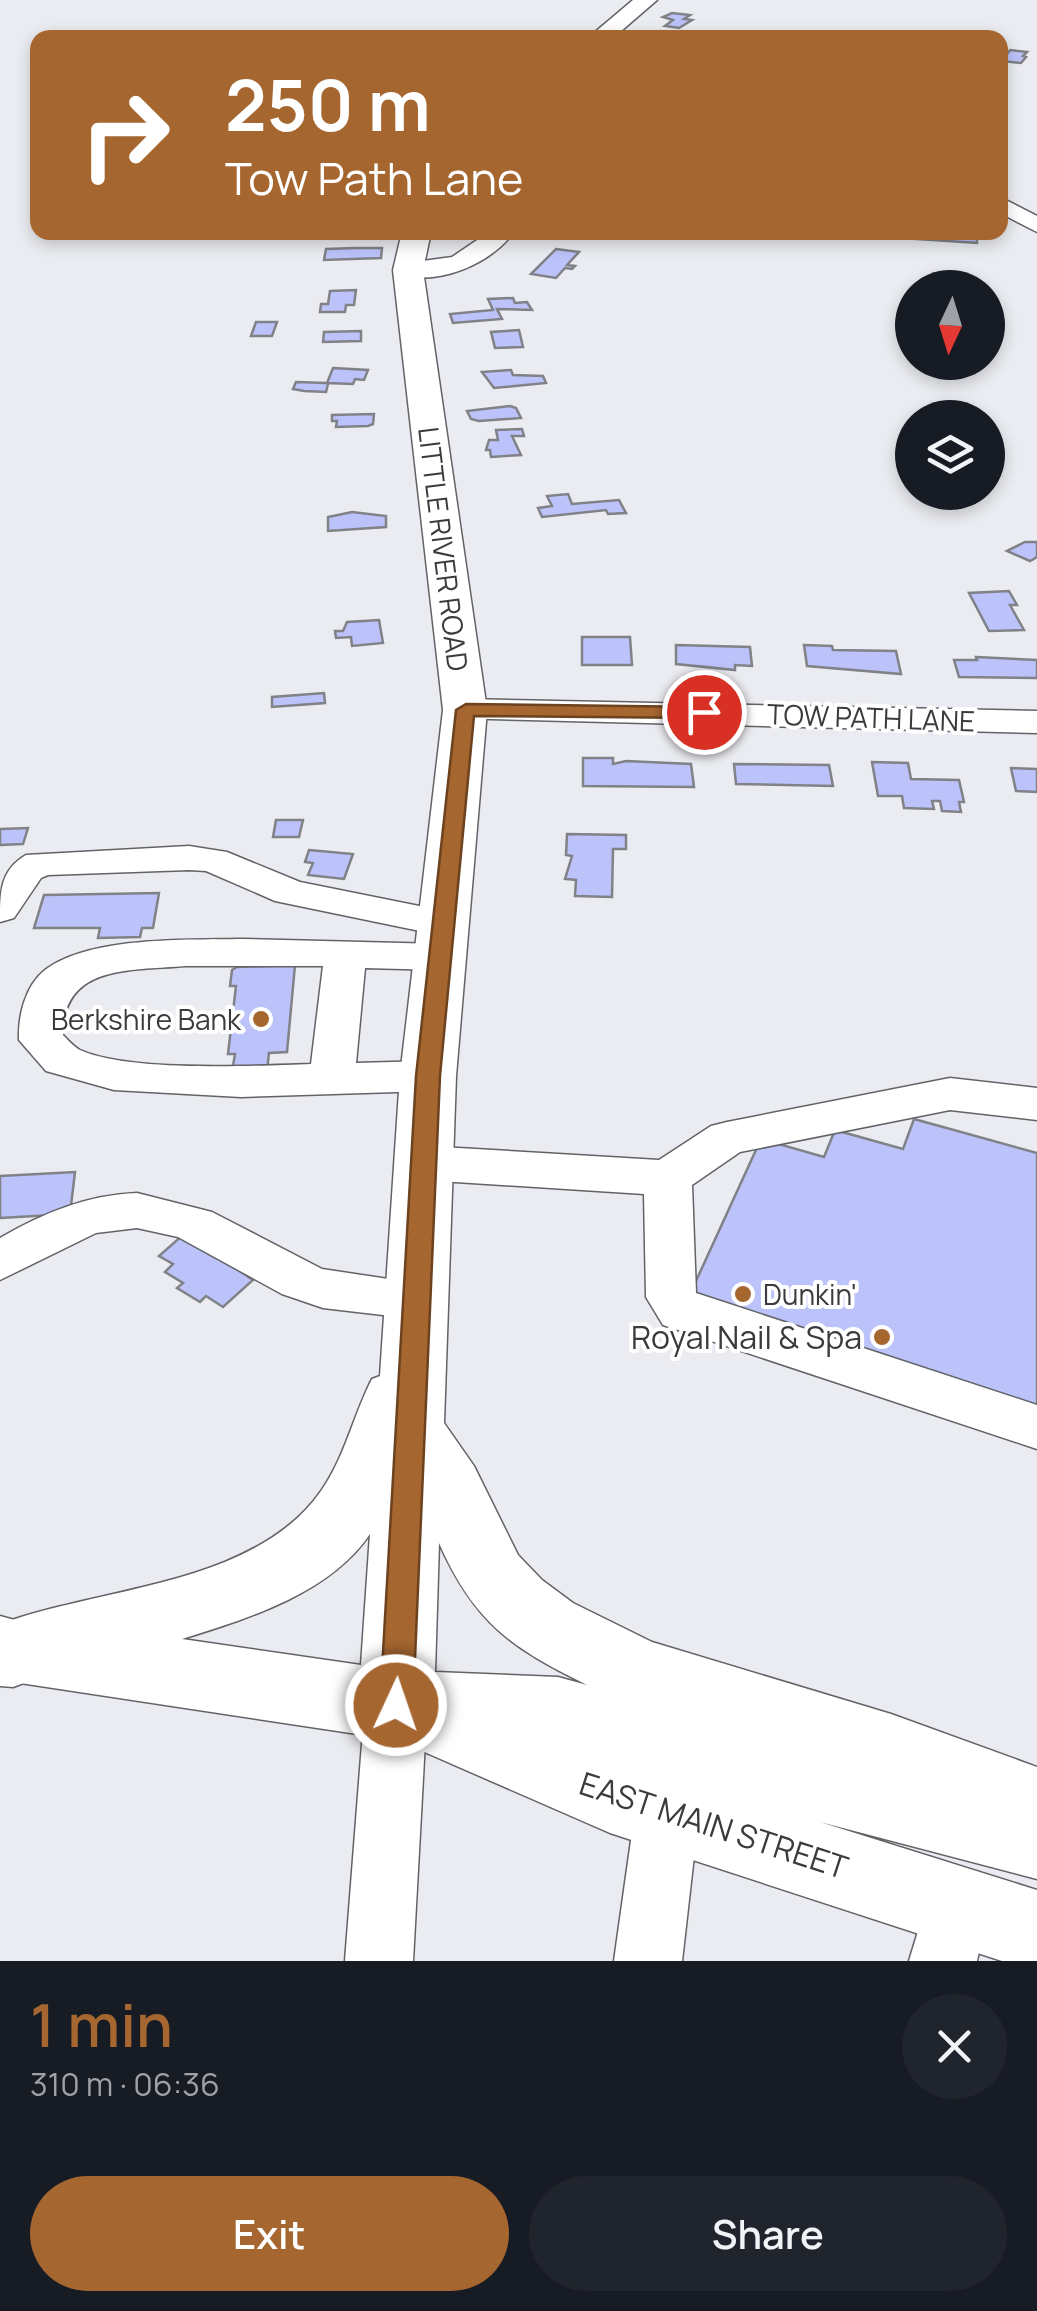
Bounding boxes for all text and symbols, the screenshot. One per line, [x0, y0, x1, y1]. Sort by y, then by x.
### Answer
text: 250 m [225, 56, 431, 152]
icon: right [60, 70, 190, 200]
text: Tow Path Lane [225, 147, 523, 209]
north arrow [895, 270, 1005, 380]
map controls [895, 270, 1005, 510]
button: layers [895, 400, 1005, 510]
street label: LITTLE RIVER ROAD [410, 425, 478, 673]
pin [662, 670, 747, 755]
icon: arrive [677, 685, 732, 740]
street label: TOW PATH LANE [766, 694, 976, 740]
place label: Berkshire Bank [51, 1000, 242, 1038]
marker: Berkshire Bank [250, 1008, 272, 1030]
place label: Dunkin' [763, 1275, 857, 1313]
marker: Dunkin' [732, 1283, 754, 1305]
place label: Royal Nail & Spa [631, 1315, 862, 1359]
marker: Royal Nail & Spa [871, 1326, 893, 1348]
position arrow [344, 1653, 448, 1757]
street label: EAST MAIN STREET [574, 1761, 854, 1889]
text: 1 min [30, 1983, 173, 2065]
button: close [902, 1994, 1007, 2099]
text: 310 m · 06:36 [30, 2062, 220, 2106]
button: Exit [30, 2176, 509, 2291]
button: Share [529, 2176, 1007, 2291]

